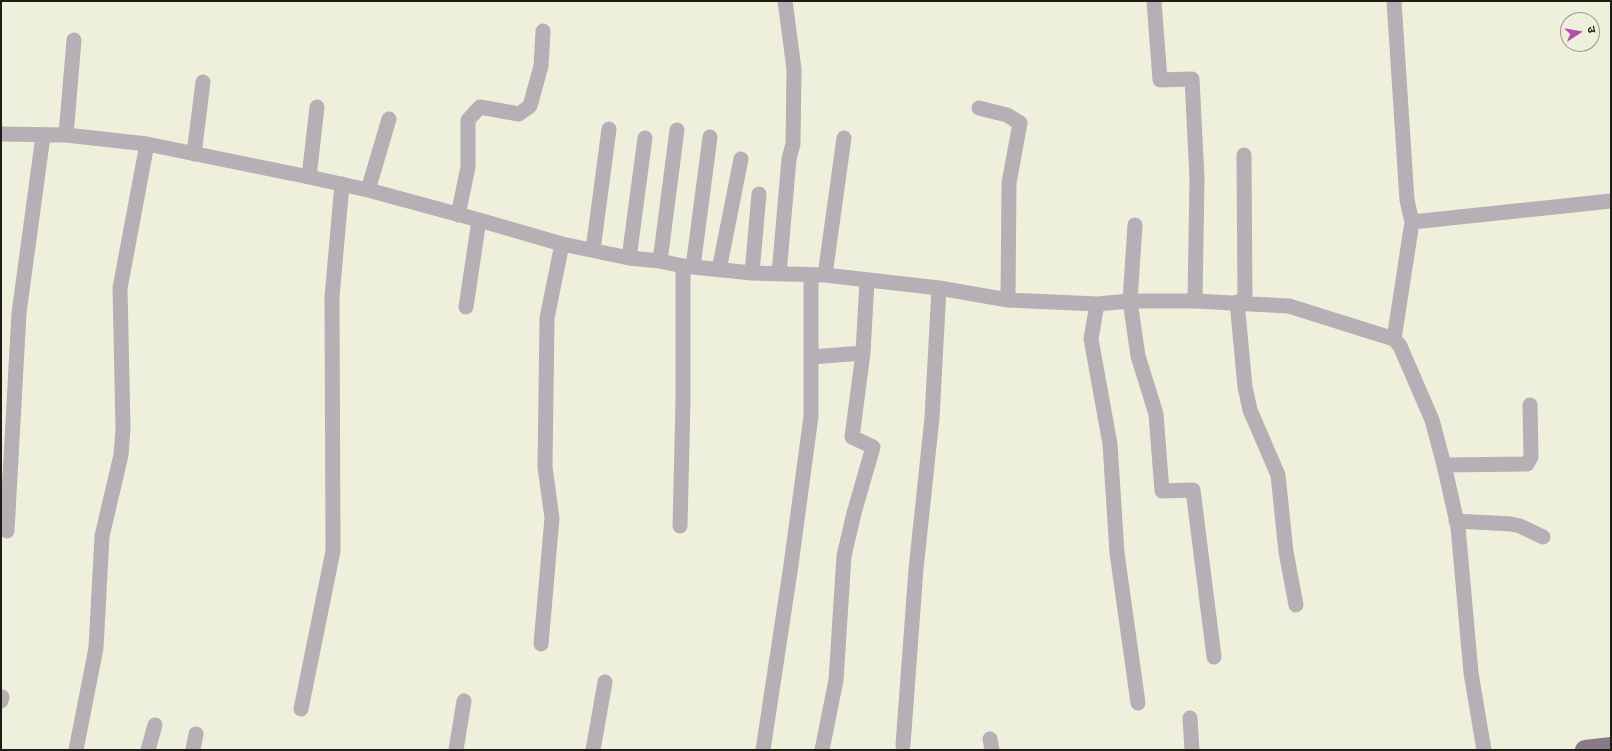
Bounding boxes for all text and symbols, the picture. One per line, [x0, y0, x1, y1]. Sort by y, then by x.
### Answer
north arrow [1560, 12, 1600, 52]
text: उ [1584, 25, 1598, 34]

